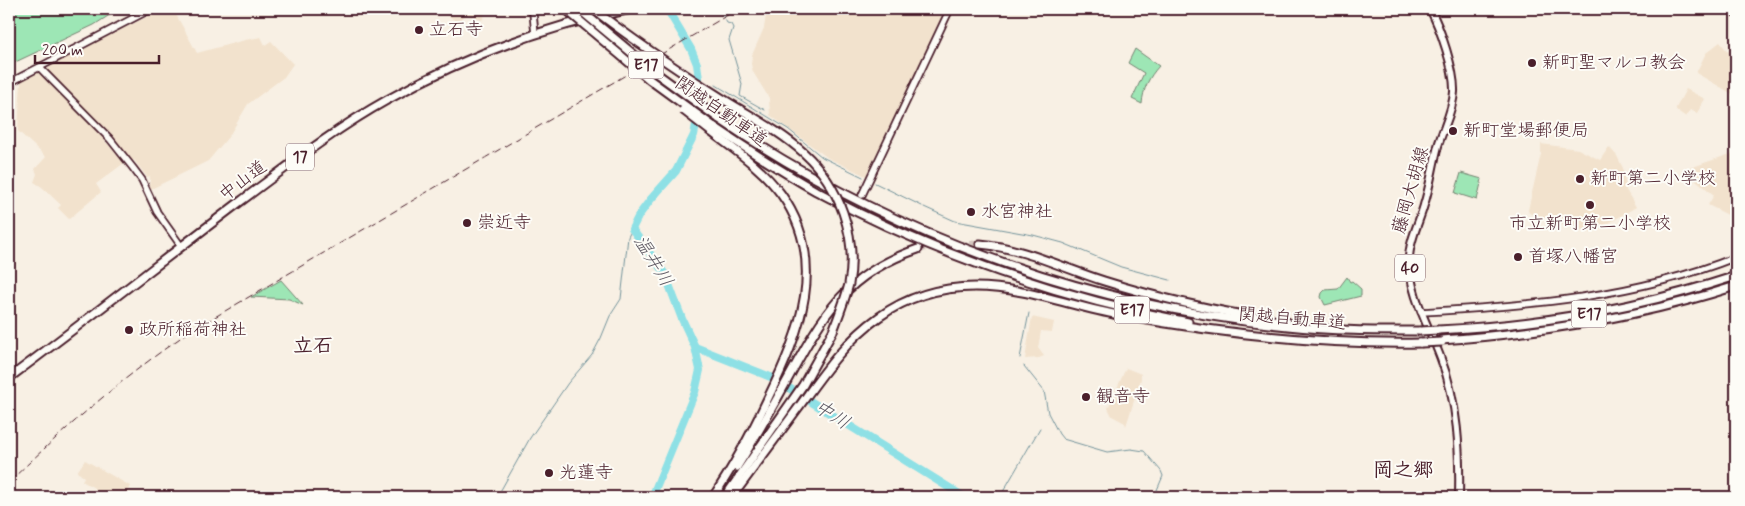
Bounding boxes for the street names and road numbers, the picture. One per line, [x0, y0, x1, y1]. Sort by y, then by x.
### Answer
road number: E17 [628, 52, 664, 78]
street label: 関越自動車道 [670, 71, 772, 153]
street label: 藤岡大胡線 [1387, 143, 1435, 237]
road number: 17 [286, 144, 314, 170]
street label: 中山道 [214, 155, 272, 207]
road number: 40 [1395, 254, 1425, 282]
road number: E17 [1114, 296, 1150, 324]
road number: E17 [1572, 300, 1606, 328]
street label: 関越自動車道 [1237, 302, 1347, 336]

